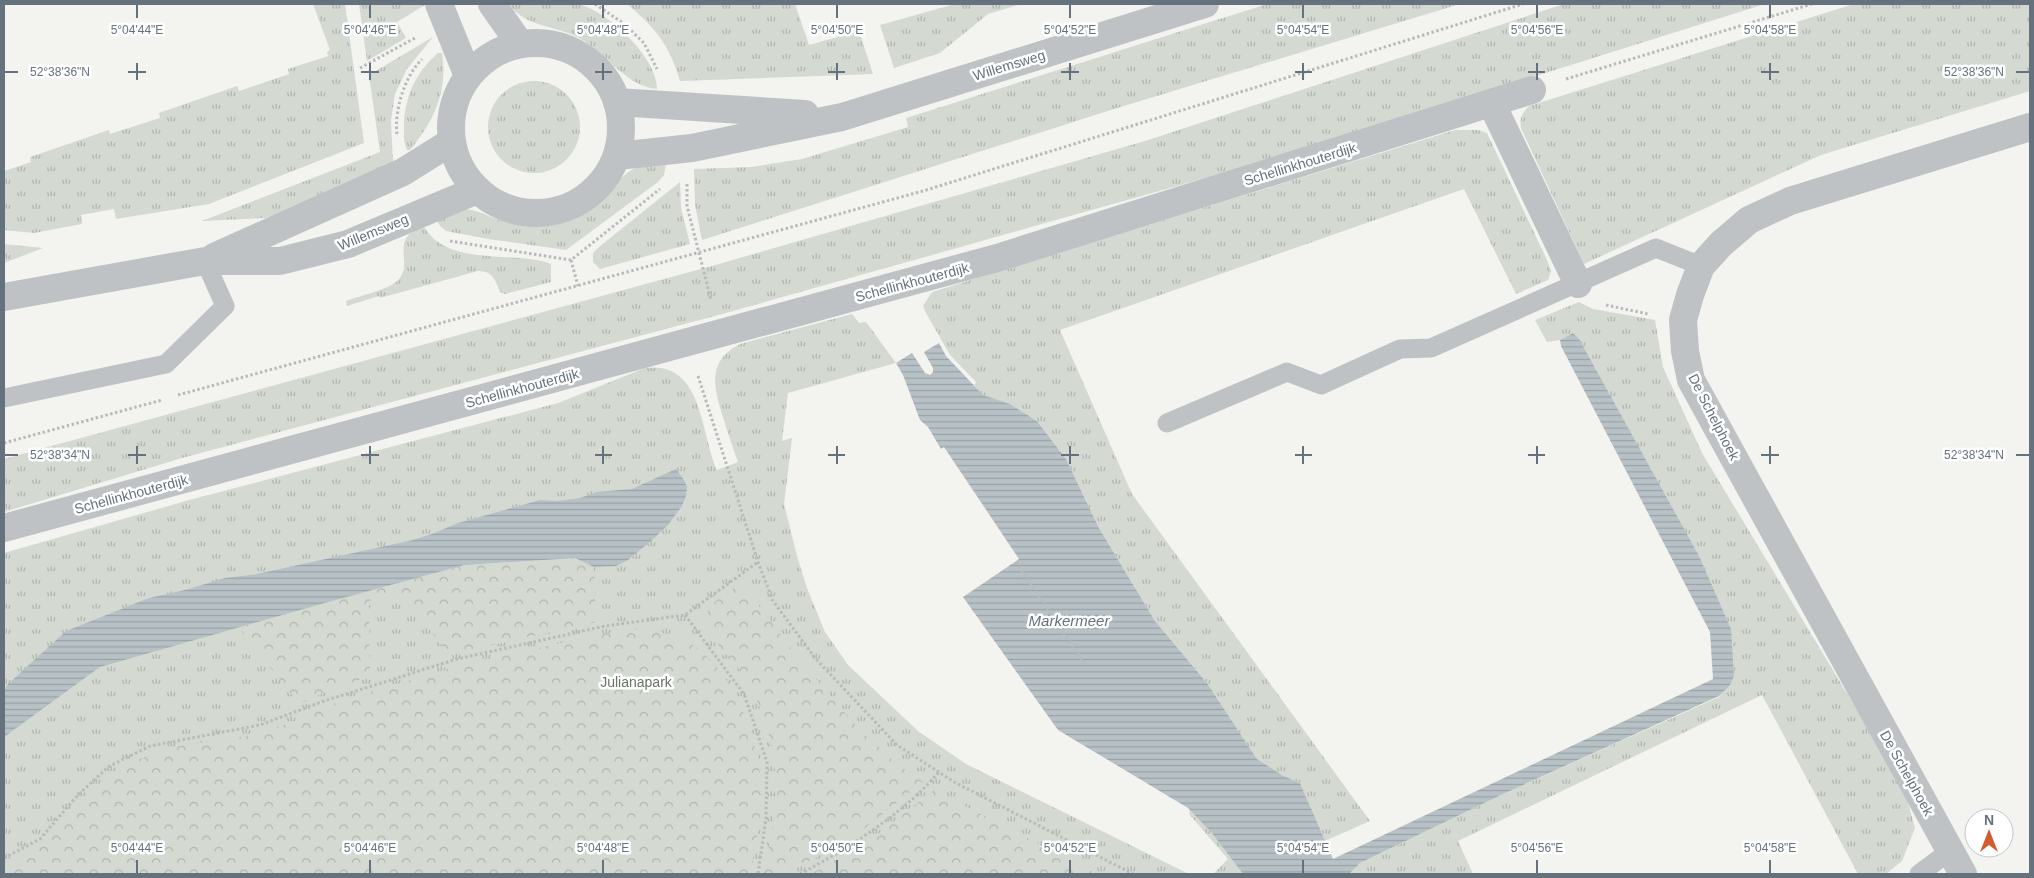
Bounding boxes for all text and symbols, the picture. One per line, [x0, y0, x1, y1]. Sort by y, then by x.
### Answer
text: 5°04'44"E [111, 23, 163, 37]
text: 5°04'46"E [344, 23, 396, 37]
text: 5°04'48"E [577, 23, 629, 37]
text: 5°04'50"E [811, 23, 863, 37]
text: 5°04'52"E [1044, 23, 1096, 37]
text: 5°04'54"E [1277, 23, 1329, 37]
text: 5°04'56"E [1511, 23, 1563, 37]
text: 5°04'58"E [1744, 23, 1796, 37]
street label: Willemsweg [971, 46, 1047, 84]
text: 52°38'36"N [30, 65, 90, 79]
text: 52°38'36"N [1944, 65, 2004, 79]
street label: Schellinkhouterdijk [1242, 139, 1359, 189]
street label: Willemsweg [335, 211, 411, 253]
street label: Schellinkhouterdijk [854, 259, 971, 305]
street label: Schellinkhouterdijk [464, 365, 581, 411]
street label: De Schelphoek [1685, 371, 1743, 464]
text: 52°38'34"N [30, 448, 90, 462]
text: 52°38'34"N [1944, 448, 2004, 462]
street label: Schellinkhouterdijk [73, 471, 190, 517]
water label: Markermeer [1029, 612, 1110, 629]
park label: Julianapark [600, 674, 673, 690]
street label: De Schelphoek [1877, 728, 1937, 819]
north arrow [1964, 808, 2014, 858]
text: N [1984, 812, 1994, 828]
text: 5°04'44"E [111, 841, 163, 855]
text: 5°04'46"E [344, 841, 396, 855]
text: 5°04'48"E [577, 841, 629, 855]
text: 5°04'50"E [811, 841, 863, 855]
text: 5°04'52"E [1044, 841, 1096, 855]
text: 5°04'54"E [1277, 841, 1329, 855]
text: 5°04'56"E [1511, 841, 1563, 855]
text: 5°04'58"E [1744, 841, 1796, 855]

